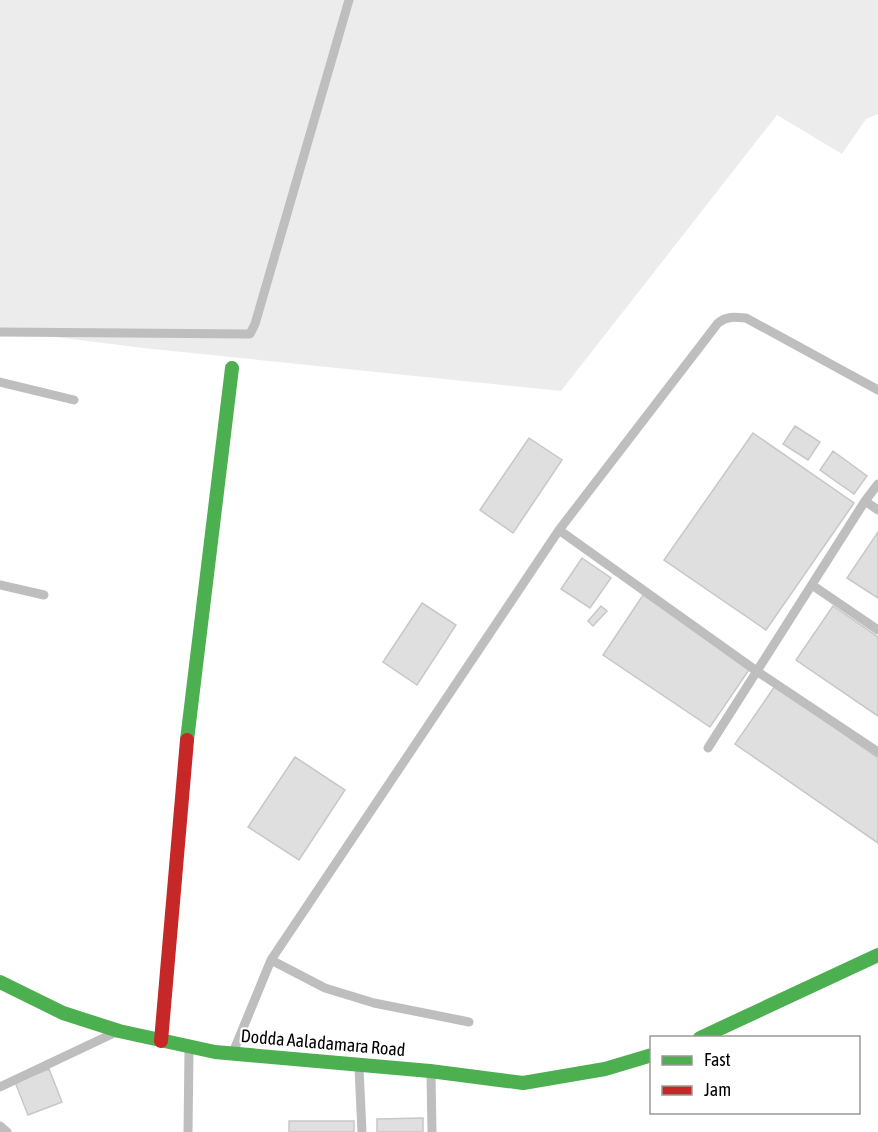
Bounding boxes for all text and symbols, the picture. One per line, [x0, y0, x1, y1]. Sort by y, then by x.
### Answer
street label: Dodda Aaladamara Road [240, 1025, 406, 1060]
legend [650, 1036, 860, 1114]
text: Fast [704, 1049, 731, 1070]
text: Jam [704, 1079, 731, 1100]

